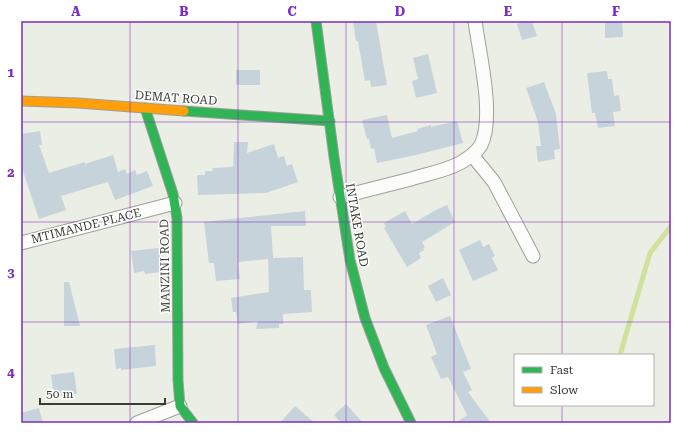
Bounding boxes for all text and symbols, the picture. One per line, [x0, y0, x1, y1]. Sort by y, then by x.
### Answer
text: A [71, 4, 81, 19]
text: B [179, 4, 189, 19]
text: C [287, 4, 297, 19]
text: D [395, 4, 405, 19]
text: E [504, 4, 512, 19]
text: F [612, 4, 620, 19]
text: 1 [7, 65, 15, 80]
street label: DEMAT ROAD [134, 88, 218, 108]
text: 2 [7, 165, 15, 180]
street label: INTAKE ROAD [343, 182, 371, 268]
street label: MTIMANDE PLACE [29, 206, 143, 246]
street label: MANZINI ROAD [157, 219, 173, 313]
text: 3 [7, 265, 15, 280]
legend [514, 354, 654, 406]
text: Fast [550, 363, 574, 377]
text: 4 [7, 365, 15, 380]
scale bar [40, 380, 165, 406]
text: Slow [550, 383, 578, 397]
text: 50 m [46, 387, 73, 401]

